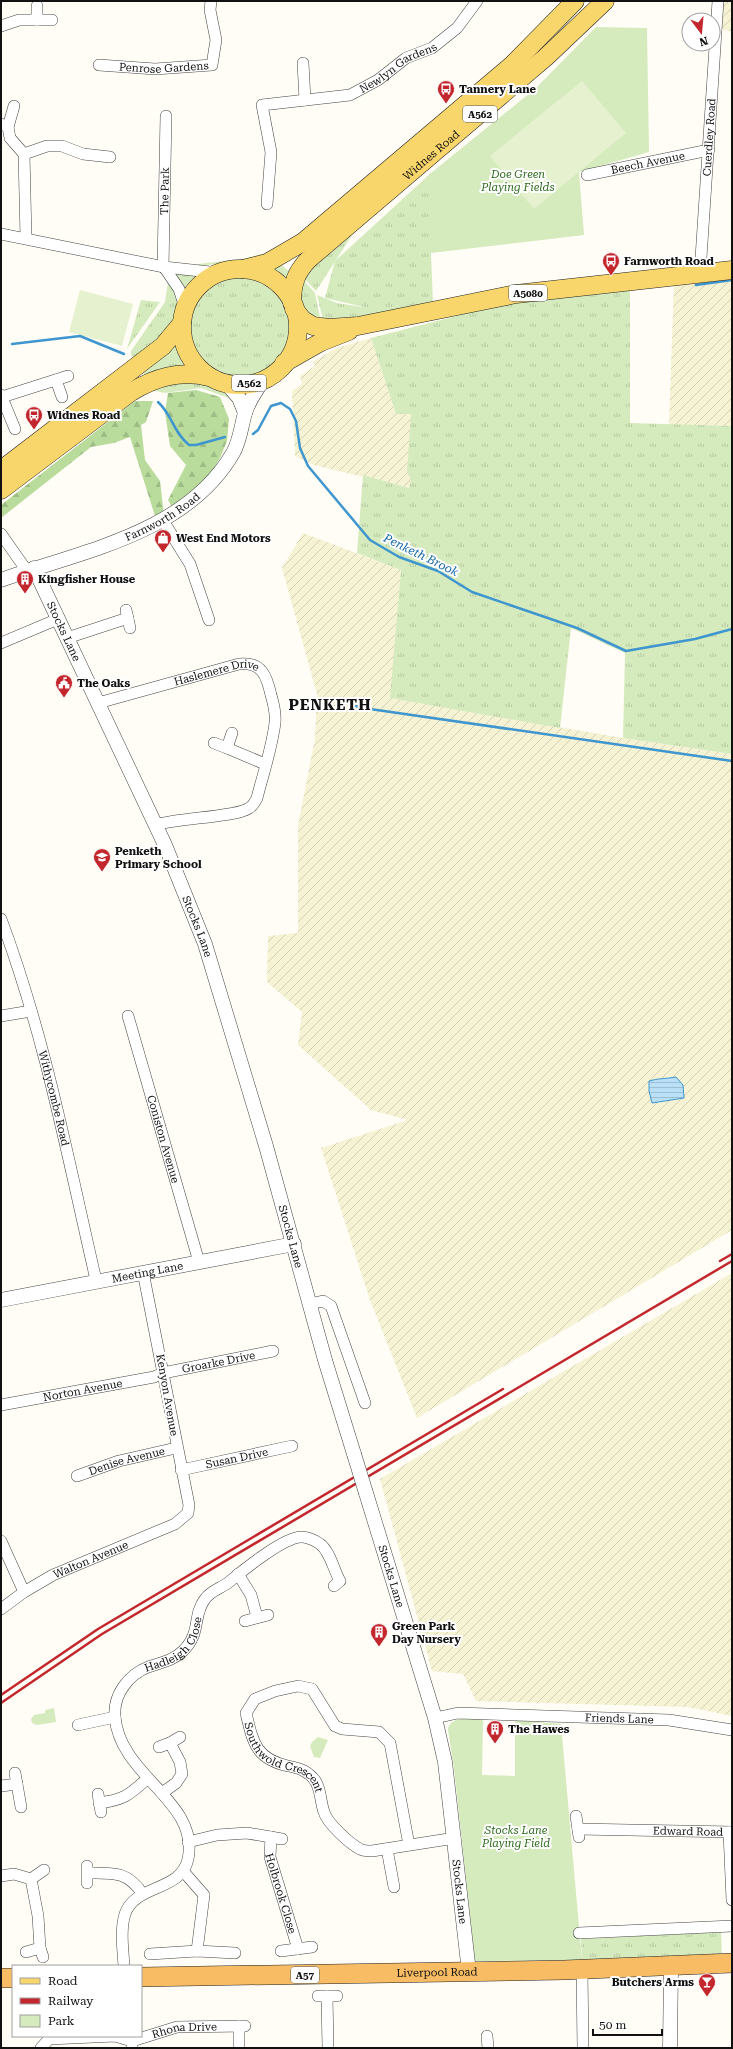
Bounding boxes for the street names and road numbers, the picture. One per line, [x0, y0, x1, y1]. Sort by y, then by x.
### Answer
street label: Newlyn Gardens [357, 40, 439, 95]
street label: Penrose Gardens [119, 59, 209, 76]
street label: Cuerdley Road [700, 98, 718, 177]
road number: A562 [463, 106, 497, 122]
street label: Widnes Road [400, 127, 462, 183]
street label: Beech Avenue [610, 149, 686, 176]
street label: The Park [158, 167, 171, 215]
road number: A5080 [509, 285, 547, 301]
road number: A562 [232, 375, 266, 391]
street label: Farnworth Road [123, 490, 203, 544]
street label: Stocks Lane [44, 599, 84, 663]
street label: Haslemere Drive [172, 657, 262, 688]
street label: Stocks Lane [180, 894, 215, 958]
street label: Withycombe Road [36, 1049, 72, 1147]
street label: Coniston Avenue [145, 1094, 182, 1184]
street label: Stocks Lane [276, 1204, 306, 1269]
street label: Meeting Lane [111, 1259, 184, 1285]
street label: Groarke Drive [181, 1348, 256, 1376]
street label: Kenyon Avenue [153, 1353, 181, 1437]
street label: Norton Avenue [42, 1376, 123, 1404]
street label: Denise Avenue [87, 1444, 166, 1478]
street label: Susan Drive [204, 1445, 269, 1471]
street label: Walton Avenue [51, 1538, 130, 1581]
street label: Stocks Lane [376, 1543, 407, 1609]
street label: Hadleigh Close [142, 1616, 204, 1674]
street label: Friends Lane [585, 1711, 654, 1726]
street label: Southwold Crescent [242, 1721, 326, 1794]
street label: Edward Road [653, 1824, 723, 1838]
street label: Holbrook Close [263, 1852, 299, 1935]
street label: Stocks Lane [450, 1859, 470, 1925]
street label: Liverpool Road [396, 1965, 478, 1979]
road number: A57 [291, 1967, 319, 1983]
street label: Rhona Drive [150, 2020, 217, 2041]

